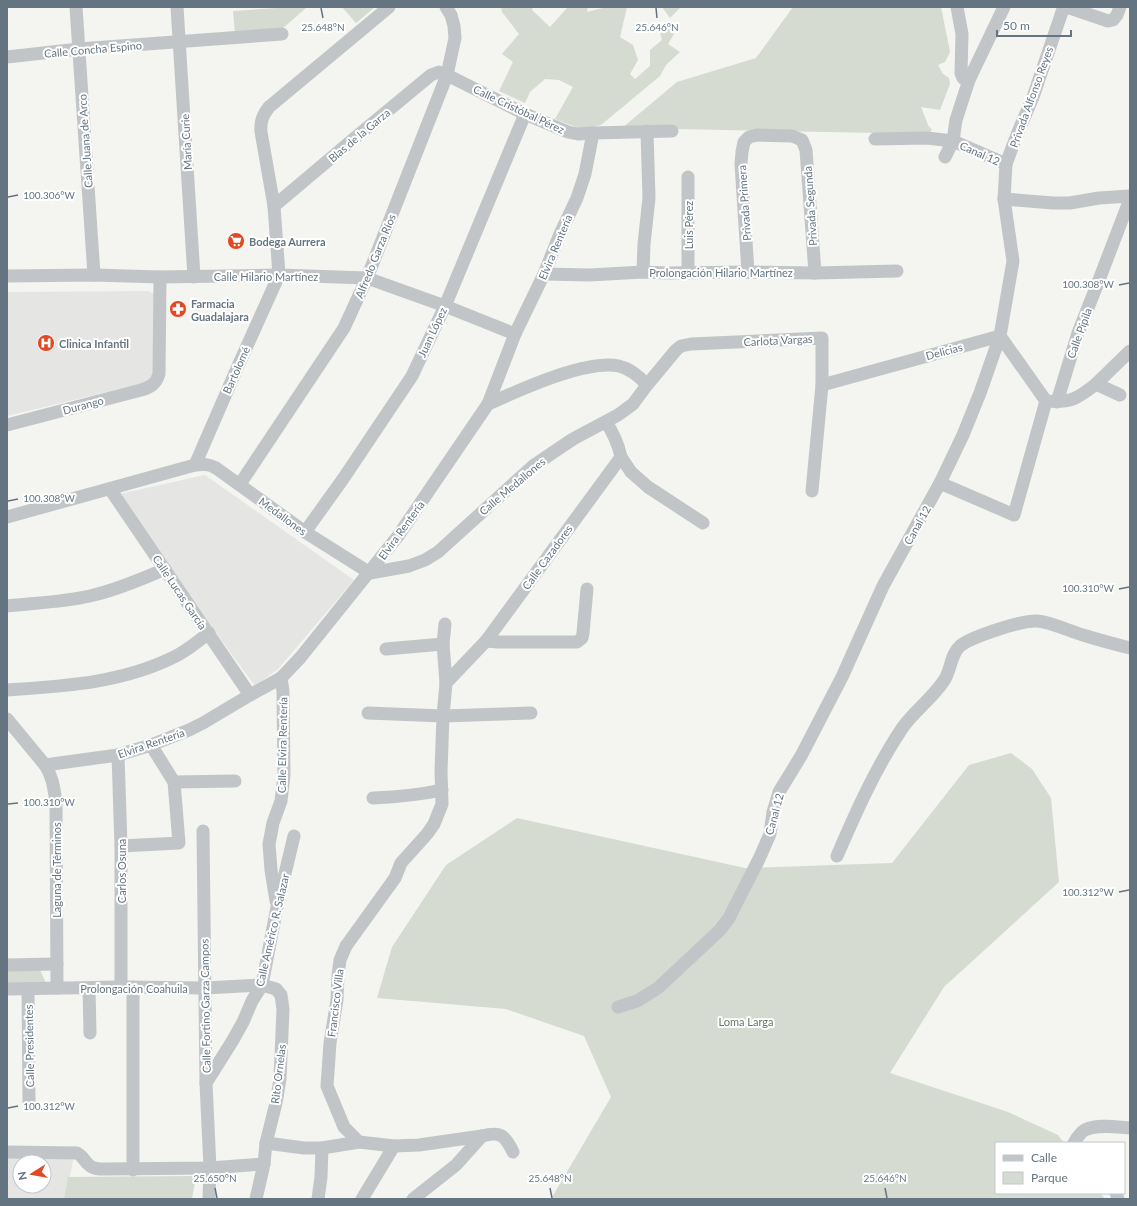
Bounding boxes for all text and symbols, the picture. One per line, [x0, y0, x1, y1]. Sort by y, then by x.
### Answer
scale bar [997, 12, 1071, 38]
text: 50 m [1003, 18, 1030, 33]
text: 25.648°N [301, 21, 345, 33]
text: 25.646°N [635, 21, 679, 33]
street label: Calle Concha Espino [44, 38, 142, 60]
street label: Privada Alfonso Reyes [1007, 45, 1055, 149]
street label: Calle Cristóbal Pérez [471, 82, 567, 136]
street label: Calle Juana de Arco [75, 94, 95, 188]
street label: Blas de la Garza [326, 106, 392, 164]
street label: María Curie [178, 113, 194, 170]
street label: Canal 12 [958, 138, 1002, 168]
street label: Privada Primera [735, 165, 753, 241]
street label: Privada Segunda [801, 166, 819, 246]
text: 100.306°W [23, 189, 75, 201]
street label: Luis Pérez [682, 201, 695, 249]
street label: Alfredo Garza Ríos [352, 212, 398, 300]
street label: Elvira Rentería [535, 212, 575, 282]
supermarket icon: Bodega Aurrera [226, 231, 246, 251]
place label: Bodega Aurrera [249, 235, 326, 248]
street label: Prolongación Hilario Martínez [649, 266, 793, 279]
street label: Calle Hilario Martínez [214, 270, 318, 283]
text: 100.308°W [1062, 278, 1114, 290]
place label: Farmacia Guadalajara [191, 297, 249, 323]
pharmacy icon: Farmacia Guadalajara [168, 299, 188, 319]
street label: Juan López [415, 305, 449, 359]
street label: Calle Pípila [1064, 306, 1094, 360]
street label: Carlota Vargas [743, 332, 813, 348]
hospital icon: Clinica Infantil [36, 333, 56, 353]
place label: Clinica Infantil [59, 337, 129, 350]
street label: Delicias [924, 340, 964, 362]
street label: Bartolomé [220, 344, 252, 396]
street label: Durango [61, 393, 105, 417]
street label: Calle Medallones [476, 454, 548, 517]
text: 100.308°W [23, 492, 75, 504]
street label: Medallones [257, 494, 310, 538]
street label: Elvira Rentería [375, 498, 427, 562]
street label: Canal 12 [901, 503, 933, 547]
street label: Calle Cazadores [519, 522, 575, 592]
street label: Calle Lucas García [150, 552, 210, 632]
text: 100.310°W [1062, 582, 1114, 594]
street label: Calle Elvira Rentería [275, 697, 289, 793]
street label: Elvira Rentería [116, 726, 186, 760]
street label: Canal 12 [762, 792, 786, 836]
text: 100.310°W [23, 796, 75, 808]
street label: Laguna de Términos [50, 822, 63, 918]
street label: Carlos Osuna [115, 839, 128, 903]
street label: Calle Américo R. Salazar [253, 872, 291, 988]
text: 100.312°W [1062, 886, 1114, 898]
street label: Calle Fortino Garza Campos [197, 938, 213, 1073]
street label: Francisco Villa [324, 968, 346, 1038]
street label: Prolongación Coahuila [80, 982, 188, 995]
street label: Calle Presidentes [22, 1004, 36, 1087]
park label: Loma Larga [719, 1015, 774, 1028]
street label: Rito Ornelas [268, 1043, 288, 1105]
text: 100.312°W [23, 1100, 75, 1112]
legend [995, 1142, 1125, 1194]
text: Calle [1031, 1150, 1057, 1165]
north arrow [12, 1154, 52, 1194]
text: Parque [1031, 1170, 1068, 1185]
text: N [15, 1171, 29, 1181]
text: 25.650°N [193, 1172, 237, 1184]
text: 25.648°N [528, 1172, 572, 1184]
text: 25.646°N [863, 1172, 907, 1184]

